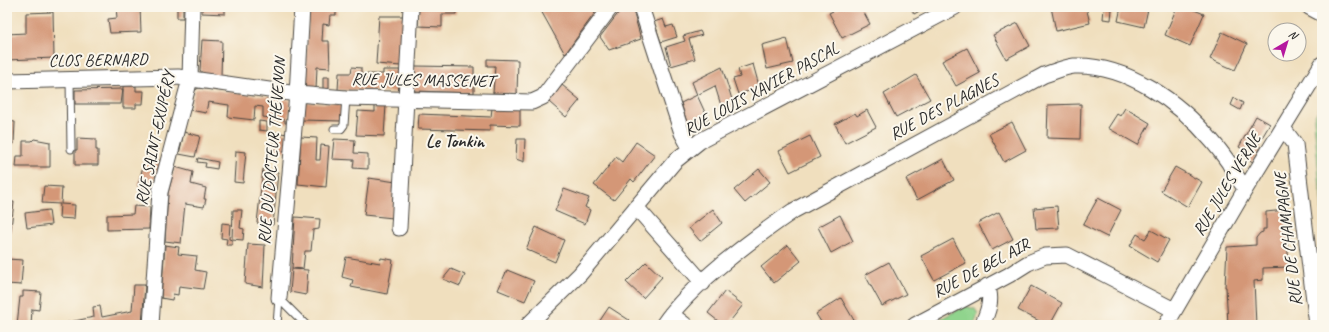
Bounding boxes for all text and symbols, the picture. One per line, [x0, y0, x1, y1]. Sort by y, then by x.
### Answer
north arrow [1267, 22, 1307, 62]
text: N [1286, 27, 1302, 43]
street label: RUE LOUIS XAVIER PASCAL [680, 37, 843, 140]
street label: CLOS BERNARD [48, 49, 149, 71]
street label: RUE DU DOCTEUR THÉVENON [252, 54, 291, 245]
street label: RUE SAINT-EXUPÉRY [130, 67, 180, 207]
street label: RUE JULES MASSENET [351, 68, 499, 92]
street label: RUE DES PLAGNES [886, 68, 1005, 145]
street label: RUE JULES VERNE [1188, 126, 1267, 239]
district label: Le Tonkin [426, 130, 486, 152]
street label: RUE DE CHAMPAGNE [1269, 168, 1307, 307]
street label: RUE DE BEL AIR [929, 233, 1034, 302]

